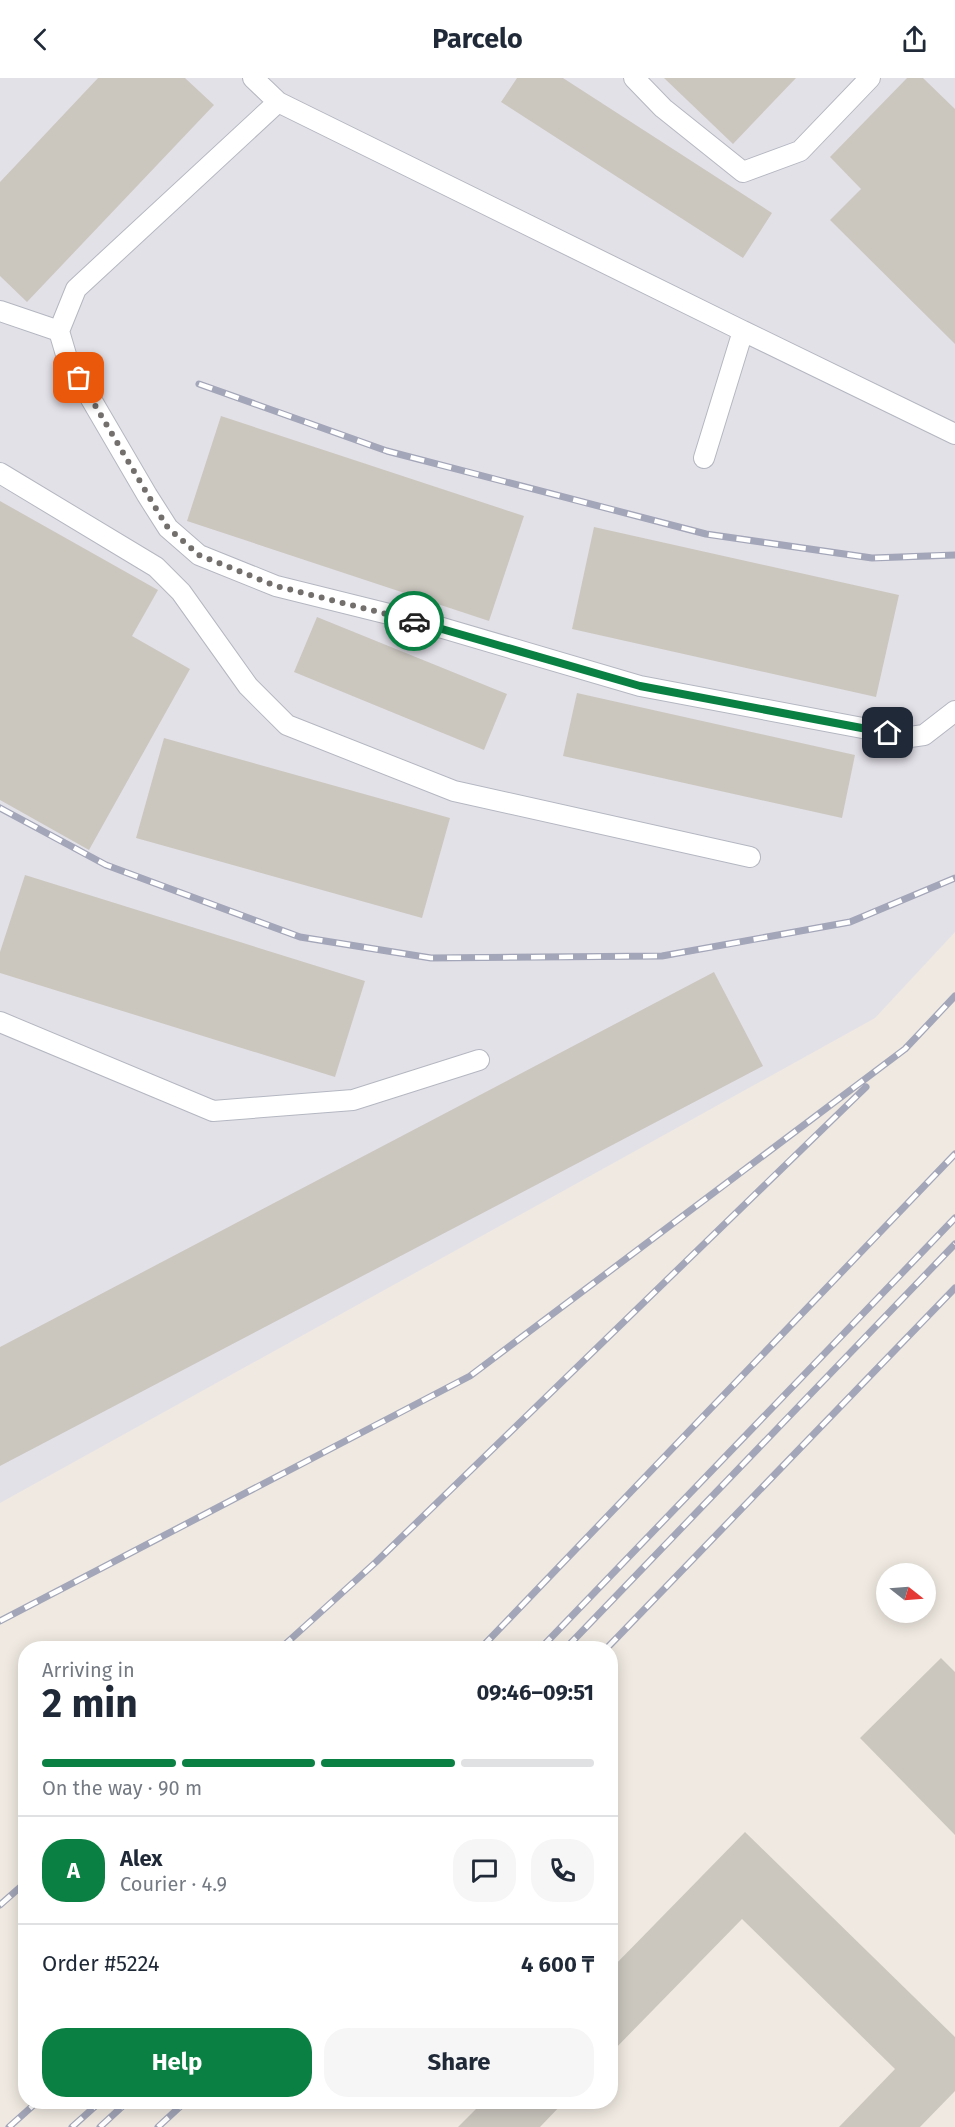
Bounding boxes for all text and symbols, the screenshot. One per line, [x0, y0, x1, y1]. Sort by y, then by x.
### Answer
icon: back [24, 23, 57, 56]
text: Parcelo [432, 23, 523, 55]
icon: share [898, 23, 931, 56]
pin [53, 352, 104, 403]
icon: bag [62, 361, 95, 394]
courier [384, 591, 444, 651]
icon: car [398, 605, 431, 638]
pin [862, 707, 913, 758]
icon: home [871, 716, 904, 749]
north arrow [876, 1563, 936, 1623]
map controls [876, 1563, 936, 1623]
text: Arriving in [42, 1658, 135, 1682]
text: 09:46–09:51 [476, 1679, 594, 1706]
text: 2 min [42, 1681, 138, 1727]
text: On the way · 90 m [42, 1776, 202, 1800]
button: chat [453, 1839, 516, 1902]
button: phone [531, 1839, 594, 1902]
text: Alex [120, 1845, 163, 1872]
text: A [67, 1857, 80, 1884]
text: Courier · 4.9 [120, 1872, 227, 1896]
text: Order #5224 [42, 1950, 160, 1977]
text: 4 600 ₸ [521, 1951, 594, 1978]
button: Help [42, 2028, 312, 2097]
button: Share [324, 2028, 594, 2097]

